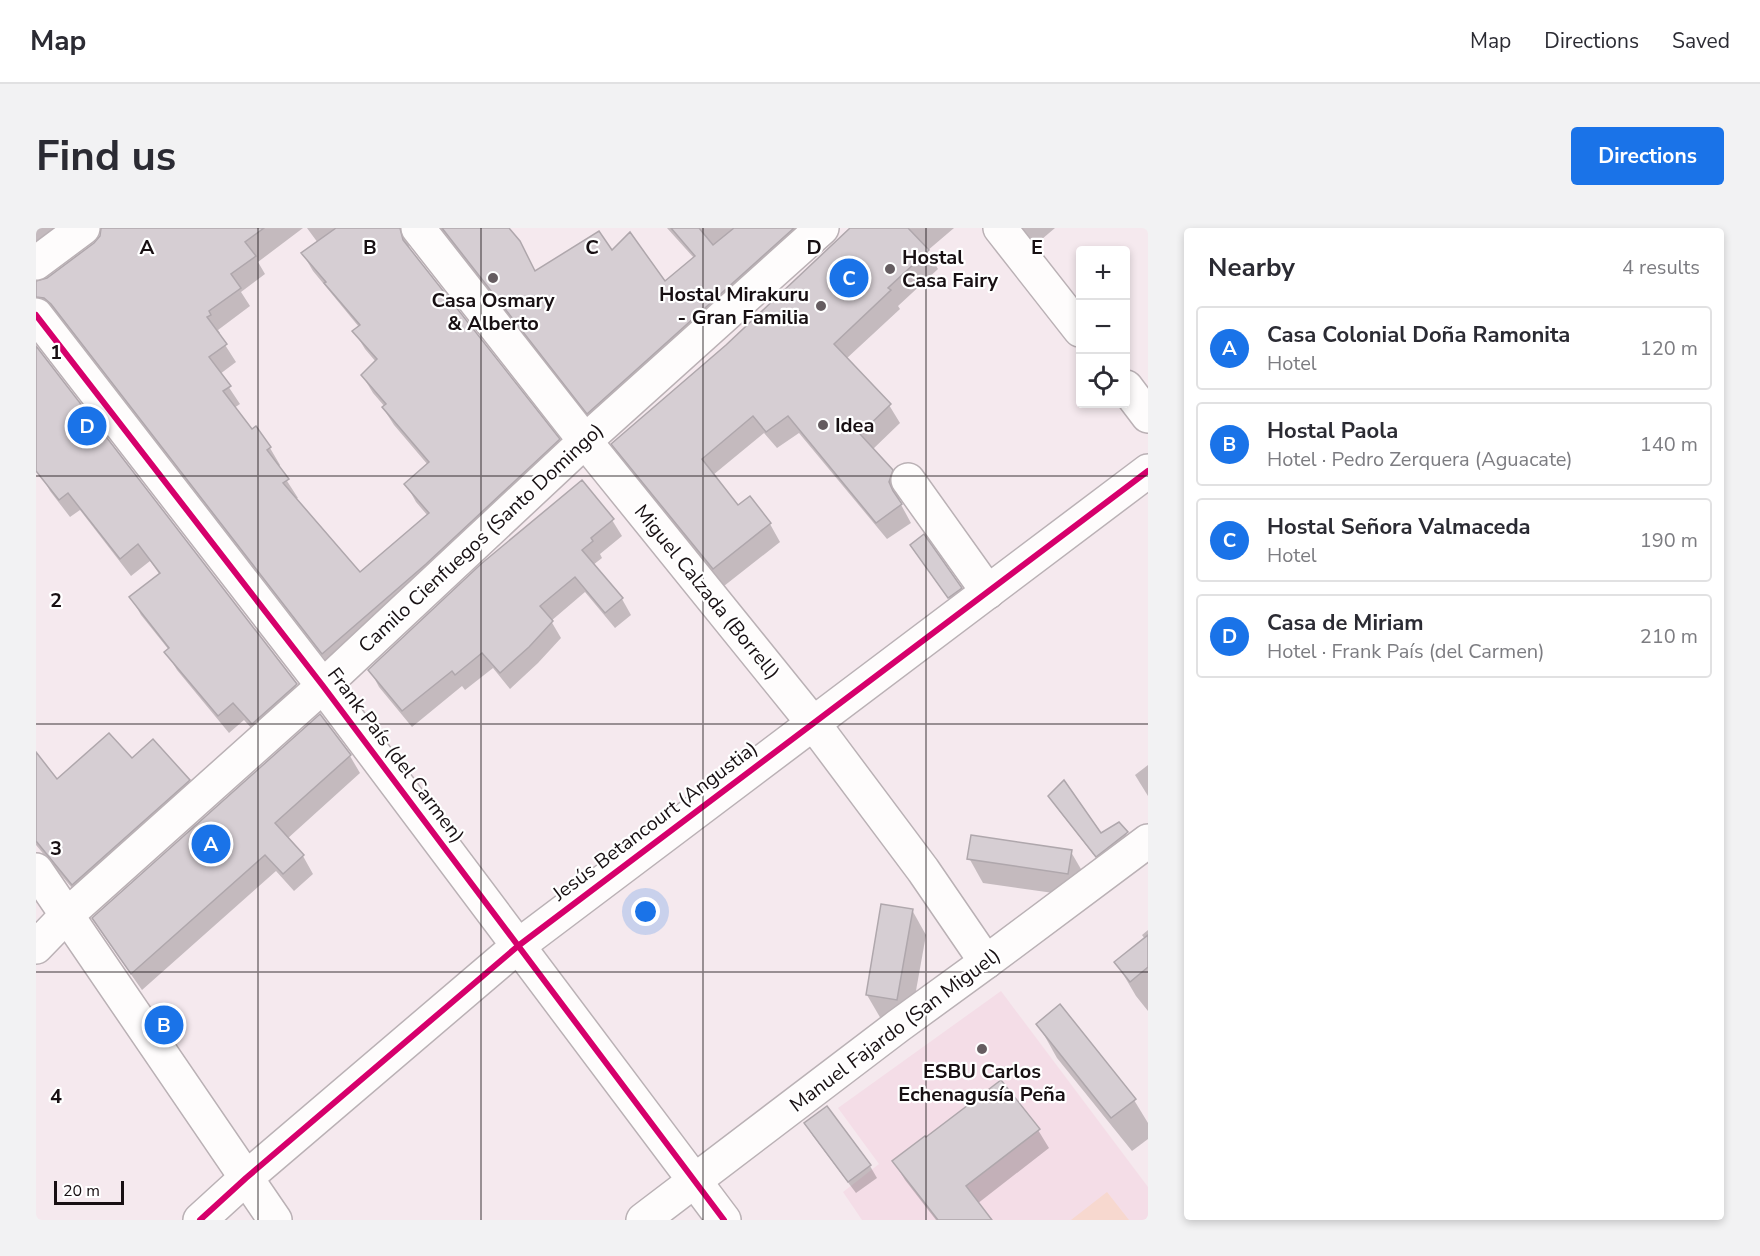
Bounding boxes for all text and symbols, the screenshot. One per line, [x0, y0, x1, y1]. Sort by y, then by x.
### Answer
text: Map [30, 22, 86, 60]
text: Map [1470, 27, 1511, 55]
text: Directions [1544, 27, 1639, 55]
text: Saved [1672, 27, 1730, 55]
button: Directions [1571, 127, 1724, 185]
text: Find us [36, 128, 176, 185]
text: A [140, 234, 155, 261]
text: B [363, 234, 377, 261]
text: C [585, 234, 599, 261]
text: D [806, 234, 822, 261]
text: E [1031, 234, 1043, 261]
place label: Hostal Casa Fairy [902, 244, 999, 294]
map controls [1076, 246, 1130, 408]
button: + [1076, 246, 1130, 300]
text: Nearby [1208, 250, 1295, 285]
text: 4 results [1622, 254, 1700, 281]
pin: C [830, 256, 868, 300]
marker: Hostal Casa Fairy [883, 262, 897, 276]
marker: Casa Osmary & Alberto [486, 271, 500, 285]
place label: Hostal Mirakuru - Gran Familia [659, 281, 809, 331]
place label: Casa Osmary & Alberto [431, 287, 555, 337]
marker: Hostal Mirakuru - Gran Familia [814, 299, 828, 313]
button: − [1076, 300, 1130, 354]
text: Casa Colonial Doña Ramonita [1267, 320, 1570, 350]
text: A [1222, 335, 1237, 362]
text: 120 m [1640, 335, 1698, 362]
text: 1 [50, 339, 62, 366]
text: Hotel [1267, 350, 1317, 377]
button: locate [1076, 354, 1130, 408]
pin: D [68, 404, 106, 448]
place label: Idea [835, 412, 874, 439]
text: Hostal Paola [1267, 416, 1398, 446]
street label: Camilo Cienfuegos (Santo Domingo) [353, 417, 609, 659]
marker: Idea [816, 418, 830, 432]
text: B [1223, 431, 1236, 458]
text: 140 m [1640, 431, 1698, 458]
text: Hotel · Pedro Zerquera (Aguacate) [1267, 446, 1573, 473]
street label: Miguel Calzada (Borrell) [628, 499, 786, 685]
text: Hostal Señora Valmaceda [1267, 512, 1531, 542]
text: C [1223, 527, 1236, 554]
text: 190 m [1640, 527, 1698, 554]
text: Hotel [1267, 542, 1317, 569]
text: 2 [50, 587, 62, 614]
text: Casa de Miriam [1267, 608, 1424, 638]
text: D [1222, 623, 1237, 650]
text: 210 m [1640, 623, 1698, 650]
text: Hotel · Frank País (del Carmen) [1267, 638, 1545, 665]
street label: Frank País (del Carmen) [321, 662, 471, 848]
street label: Jesús Betancourt (Angustia) [546, 735, 763, 908]
pin: A [192, 822, 231, 866]
text: 3 [50, 835, 62, 862]
your location [631, 897, 660, 926]
street label: Manuel Fajardo (San Miguel) [784, 942, 1006, 1118]
pin: B [144, 1002, 184, 1048]
marker: ESBU Carlos Echenagusía Peña [975, 1042, 989, 1056]
place label: ESBU Carlos Echenagusía Peña [898, 1058, 1066, 1108]
text: 4 [50, 1083, 62, 1110]
scale bar [54, 1178, 124, 1206]
text: 20 m [63, 1180, 100, 1202]

